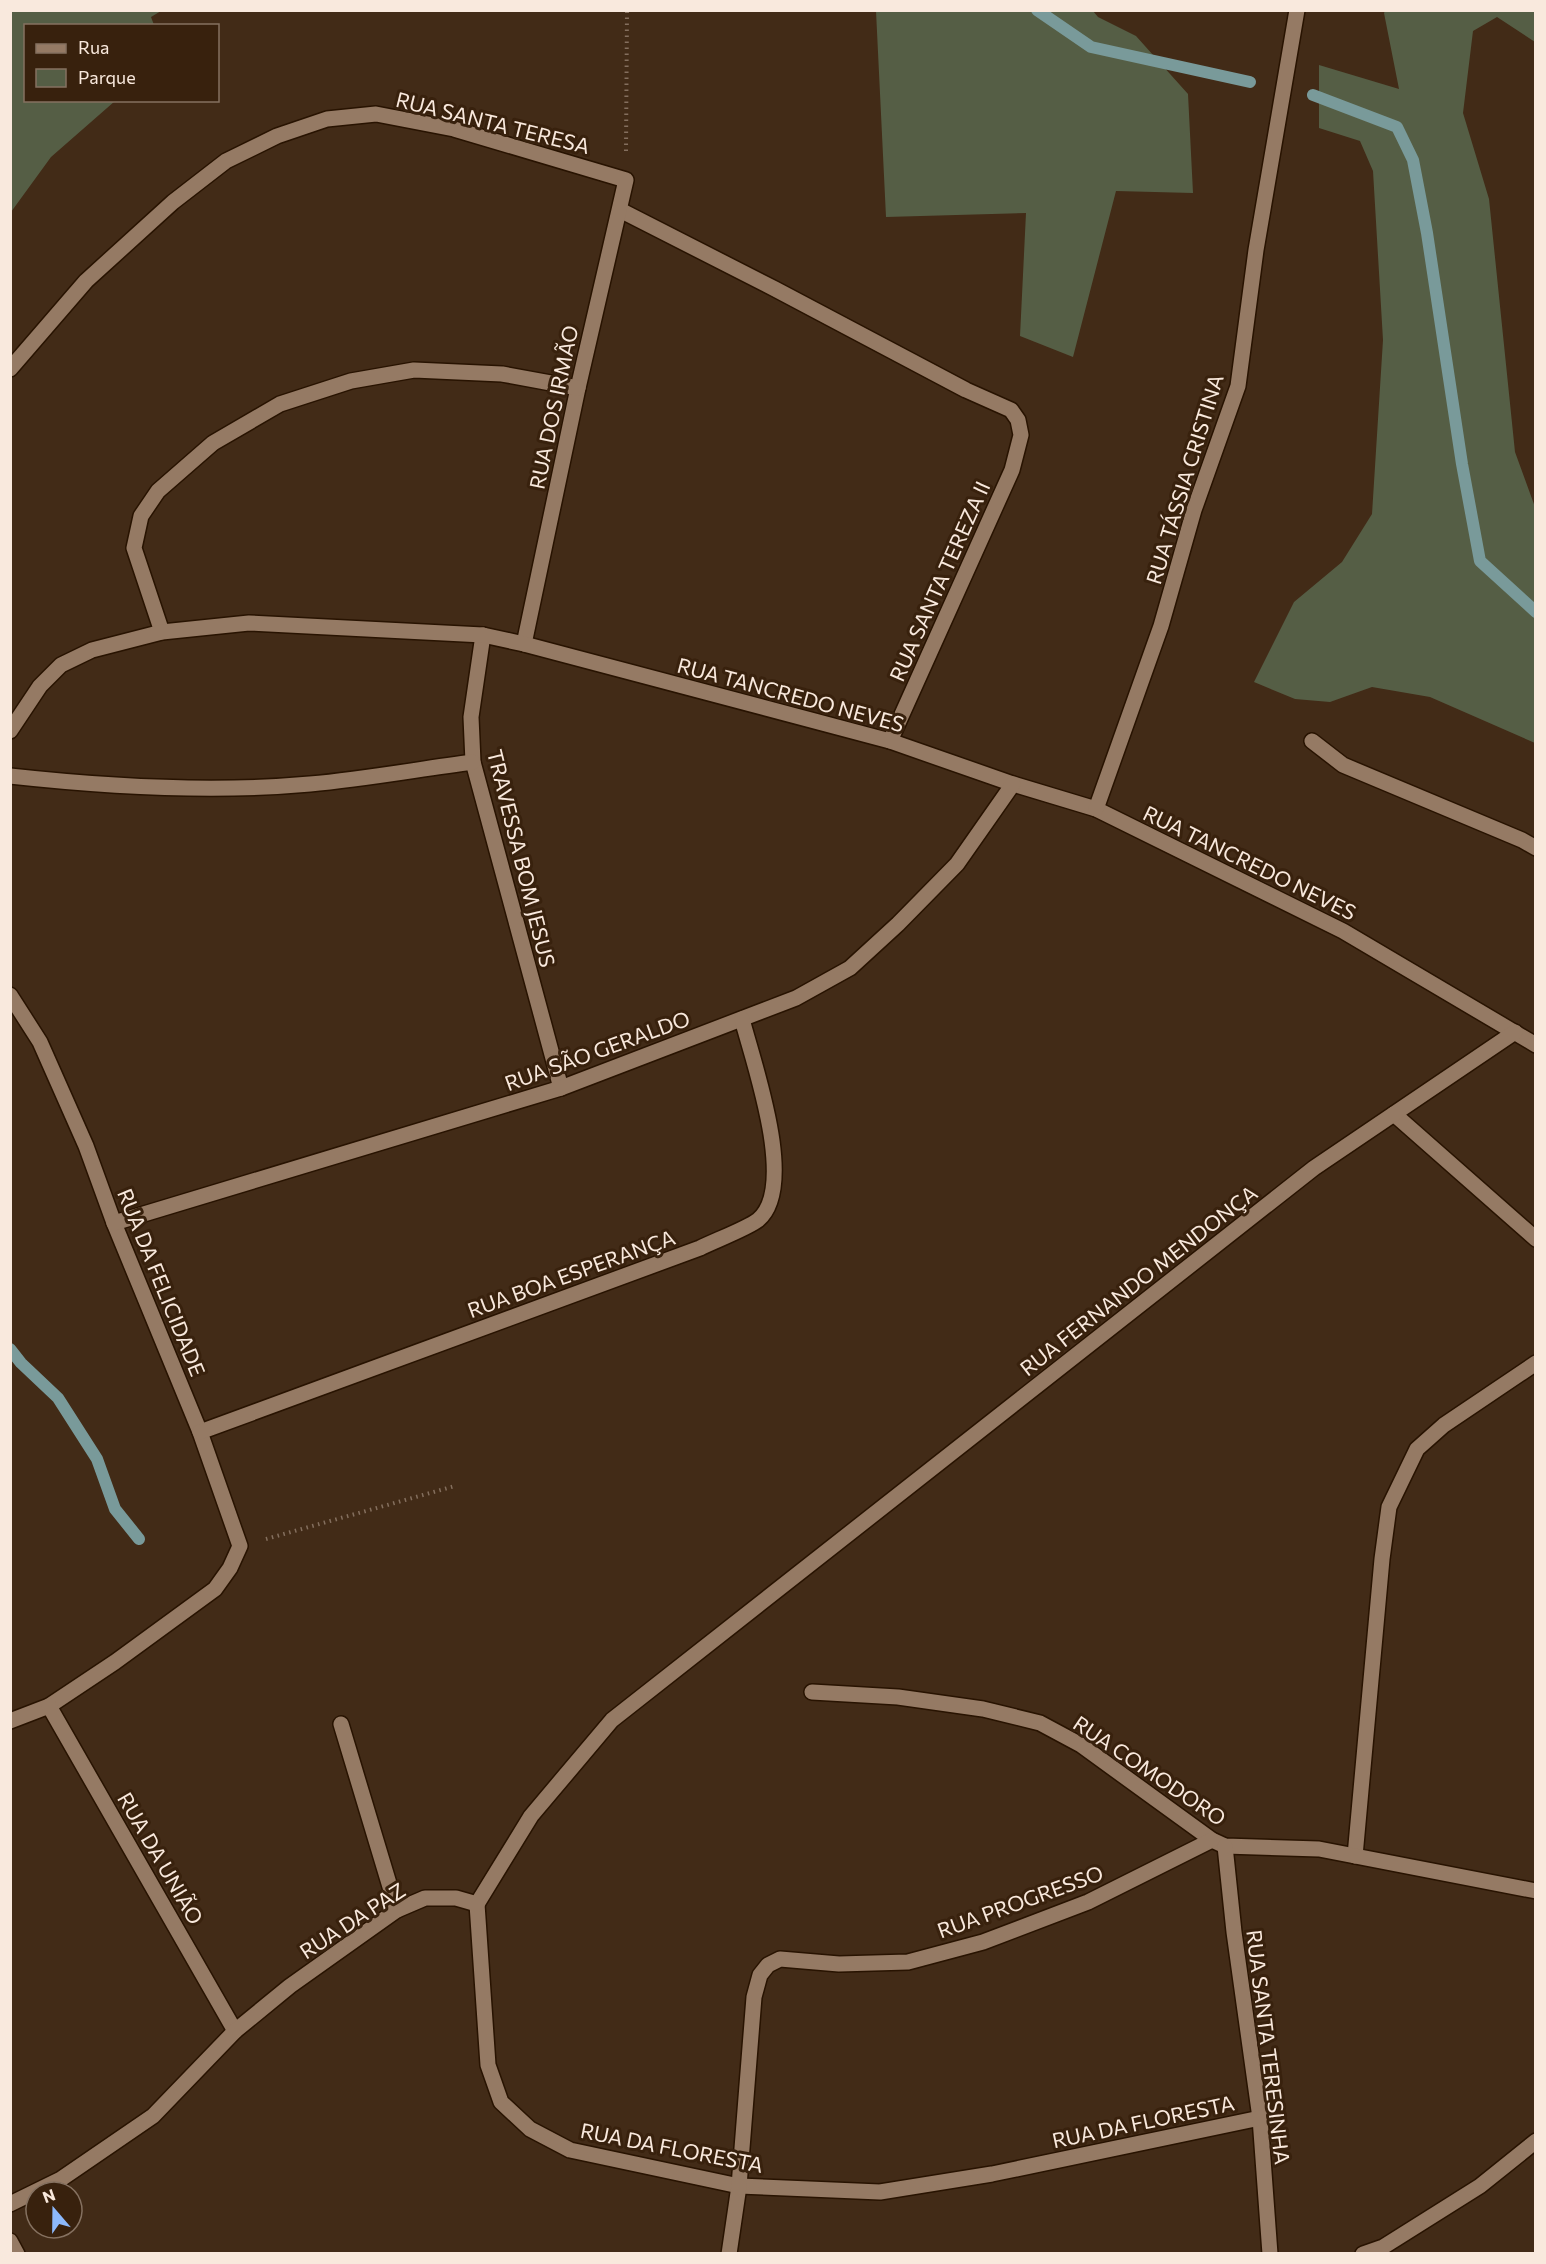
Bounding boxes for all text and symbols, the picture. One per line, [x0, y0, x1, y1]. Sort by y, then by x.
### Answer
legend [24, 24, 219, 102]
text: Rua [78, 36, 109, 58]
text: Parque [78, 66, 136, 88]
street label: RUA SANTA TERESA [393, 86, 593, 158]
street label: RUA DOS IRMÃO [523, 323, 583, 491]
street label: RUA TÁSSIA CRISTINA [1140, 371, 1228, 587]
street label: RUA SANTA TEREZA II [884, 477, 994, 685]
street label: RUA TANCREDO NEVES [675, 652, 907, 736]
street label: TRAVESSA BOM JESUS [483, 747, 561, 969]
street label: RUA TANCREDO NEVES [1139, 799, 1361, 925]
street label: RUA SÃO GERALDO [501, 1005, 693, 1095]
street label: RUA FERNANDO MENDONÇA [1014, 1180, 1262, 1380]
street label: RUA DA FELICIDADE [113, 1185, 211, 1379]
street label: RUA BOA ESPERANÇA [464, 1224, 678, 1322]
street label: RUA COMODORO [1069, 1710, 1231, 1830]
street label: RUA DA UNIÃO [113, 1788, 209, 1928]
street label: RUA PROGRESSO [934, 1859, 1106, 1943]
street label: RUA DA PAZ [294, 1877, 410, 1963]
street label: RUA SANTA TERESINHA [1242, 1928, 1296, 2166]
street label: RUA DA FLORESTA [1050, 2089, 1236, 2153]
street label: RUA DA FLORESTA [578, 2117, 766, 2177]
north arrow [24, 2180, 84, 2240]
text: N [40, 2184, 58, 2206]

